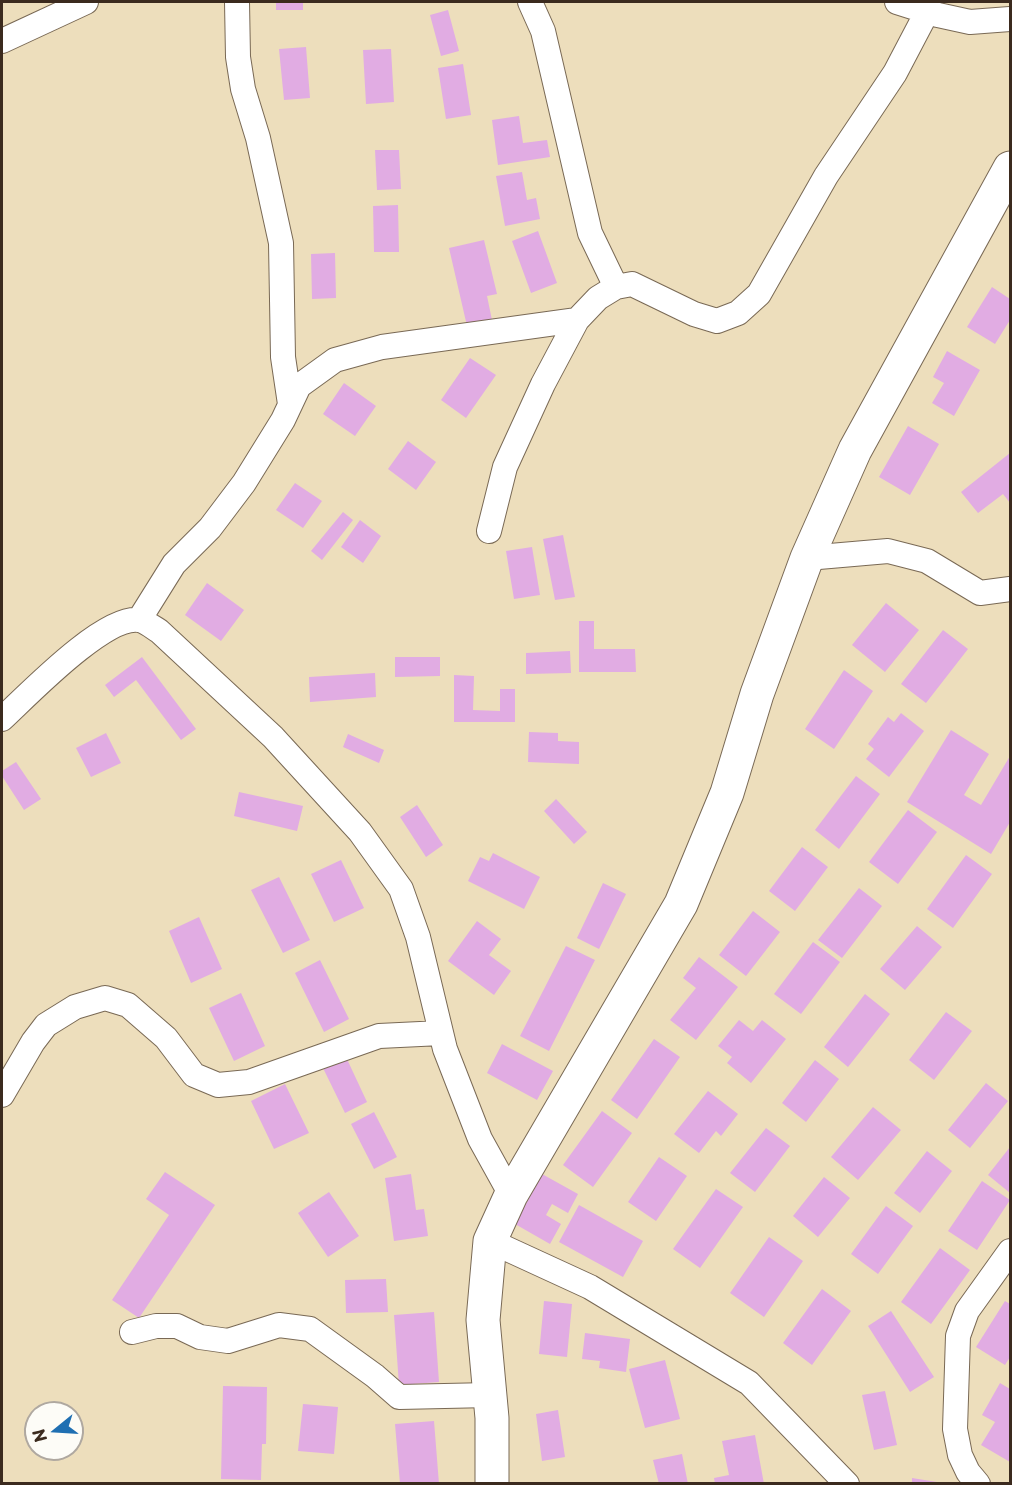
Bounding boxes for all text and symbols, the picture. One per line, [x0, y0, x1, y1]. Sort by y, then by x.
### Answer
north arrow [24, 1401, 84, 1461]
text: N [25, 1426, 52, 1446]

